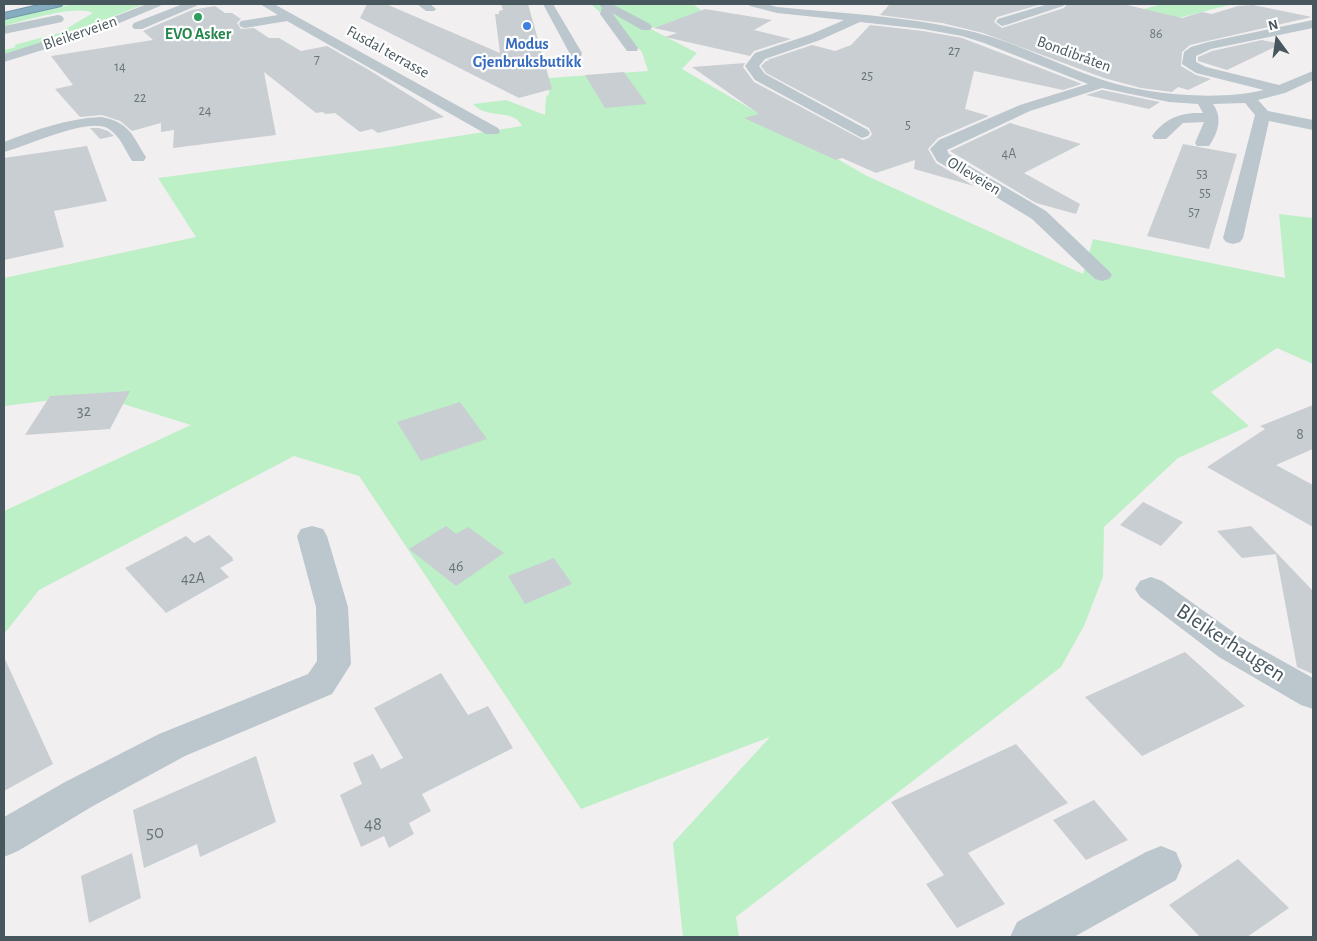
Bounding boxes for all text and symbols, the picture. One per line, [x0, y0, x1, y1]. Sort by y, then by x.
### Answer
street label: Bleikerveien [40, 11, 120, 55]
marker: EVO Asker [192, 11, 204, 23]
north arrow [1252, 15, 1302, 65]
text: N [1267, 17, 1280, 33]
marker: Modus Gjenbruksbutikk [521, 20, 533, 32]
street label: Fusdal terrasse [343, 21, 433, 83]
place label: EVO Asker [165, 24, 231, 44]
house number: 86 [1149, 26, 1163, 42]
street label: Bondibråten [1034, 32, 1114, 76]
place label: Modus Gjenbruksbutikk [473, 34, 581, 72]
house number: 27 [948, 43, 960, 59]
house number: 7 [314, 51, 320, 67]
house number: 14 [114, 59, 126, 75]
house number: 25 [861, 68, 873, 84]
house number: 22 [134, 90, 146, 106]
house number: 24 [198, 103, 212, 119]
house number: 5 [905, 117, 911, 133]
house number: 4A [1002, 146, 1016, 162]
street label: Olleveien [944, 153, 1004, 199]
house number: 53 [1196, 166, 1208, 182]
house number: 55 [1199, 185, 1211, 201]
house number: 57 [1188, 204, 1200, 220]
house number: 32 [77, 401, 91, 421]
house number: 8 [1296, 424, 1304, 444]
house number: 46 [448, 556, 464, 576]
house number: 42A [181, 568, 205, 588]
street label: Bleikerhaugen [1172, 598, 1290, 688]
house number: 48 [364, 813, 382, 835]
house number: 50 [146, 821, 164, 843]

